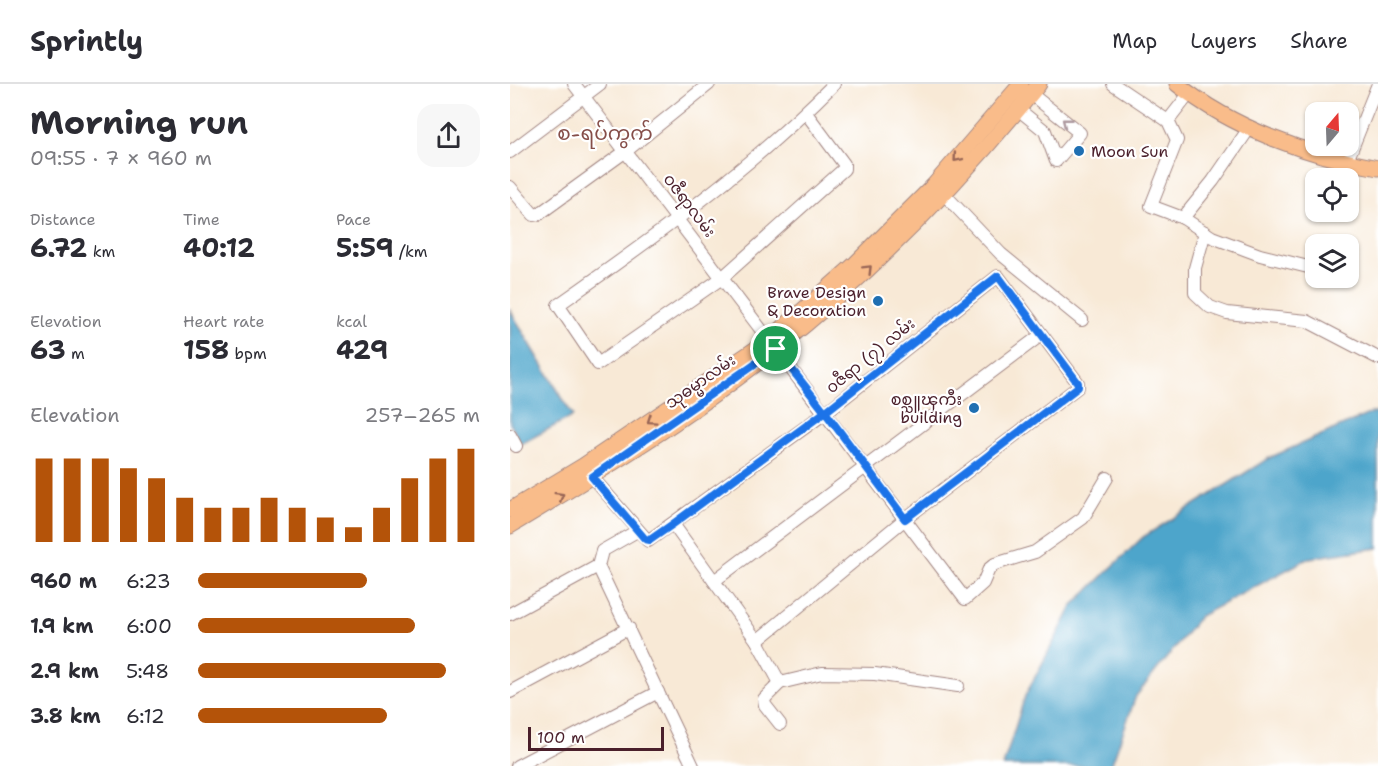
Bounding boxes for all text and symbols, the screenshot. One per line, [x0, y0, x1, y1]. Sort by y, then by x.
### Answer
text: Sprintly [30, 22, 143, 60]
text: Map [1112, 27, 1157, 55]
text: Layers [1190, 27, 1257, 55]
text: Share [1290, 27, 1348, 55]
text: Morning run [30, 100, 248, 145]
north arrow [1305, 102, 1359, 156]
map controls [1305, 102, 1359, 288]
button: share [417, 104, 480, 167]
one-way arrow [1061, 118, 1072, 129]
district label: စ-ရပ်ကွက် [557, 119, 653, 149]
place label: Moon Sun [1091, 141, 1169, 162]
marker: Moon Sun [1072, 144, 1086, 158]
text: 09:55 · 7 × 960 m [30, 145, 212, 171]
one-way arrow [953, 151, 964, 162]
button: locate [1305, 168, 1359, 222]
street label: ဝဇီရာလမ်း [656, 169, 721, 243]
text: Distance [30, 209, 96, 230]
text: Time [183, 209, 220, 230]
text: Pace [336, 209, 371, 230]
text: 6.72 [30, 230, 87, 265]
text: 40:12 [183, 230, 255, 265]
text: 5:59 [336, 230, 394, 265]
button: layers [1305, 234, 1359, 288]
text: km [87, 241, 115, 262]
text: /km [394, 241, 428, 262]
one-way arrow [861, 265, 872, 276]
place label: Brave Design & Decoration [767, 282, 866, 321]
marker: Brave Design & Decoration [871, 294, 885, 308]
text: Elevation [30, 311, 102, 332]
text: Heart rate [183, 311, 265, 332]
text: kcal [336, 311, 367, 332]
street label: ၀ဇီရာ (၇) လမ်း [821, 312, 921, 400]
pin [750, 323, 801, 374]
text: 63 [30, 332, 66, 367]
text: 158 [183, 332, 229, 367]
text: 429 [336, 332, 388, 367]
icon: arrive [759, 332, 792, 365]
text: m [66, 343, 85, 364]
text: bpm [229, 343, 267, 364]
street label: သုဓမ္မာလမ်း [660, 349, 742, 417]
place label: စစ္သူၾကီး building [891, 389, 962, 428]
marker: စစ္သူၾကီး building [967, 401, 981, 415]
text: Elevation [30, 402, 120, 428]
text: 257–265 m [365, 402, 480, 428]
one-way arrow [647, 413, 658, 424]
one-way arrow [554, 492, 564, 504]
text: 960 m [30, 568, 97, 594]
text: 6:23 [126, 568, 171, 594]
text: 1.9 km [30, 613, 93, 639]
text: 6:00 [126, 613, 172, 639]
text: 2.9 km [30, 658, 99, 684]
text: 5:48 [126, 658, 169, 684]
text: 3.8 km [30, 703, 101, 729]
text: 6:12 [126, 703, 165, 729]
scale bar [528, 724, 664, 752]
text: 100 m [537, 727, 585, 748]

